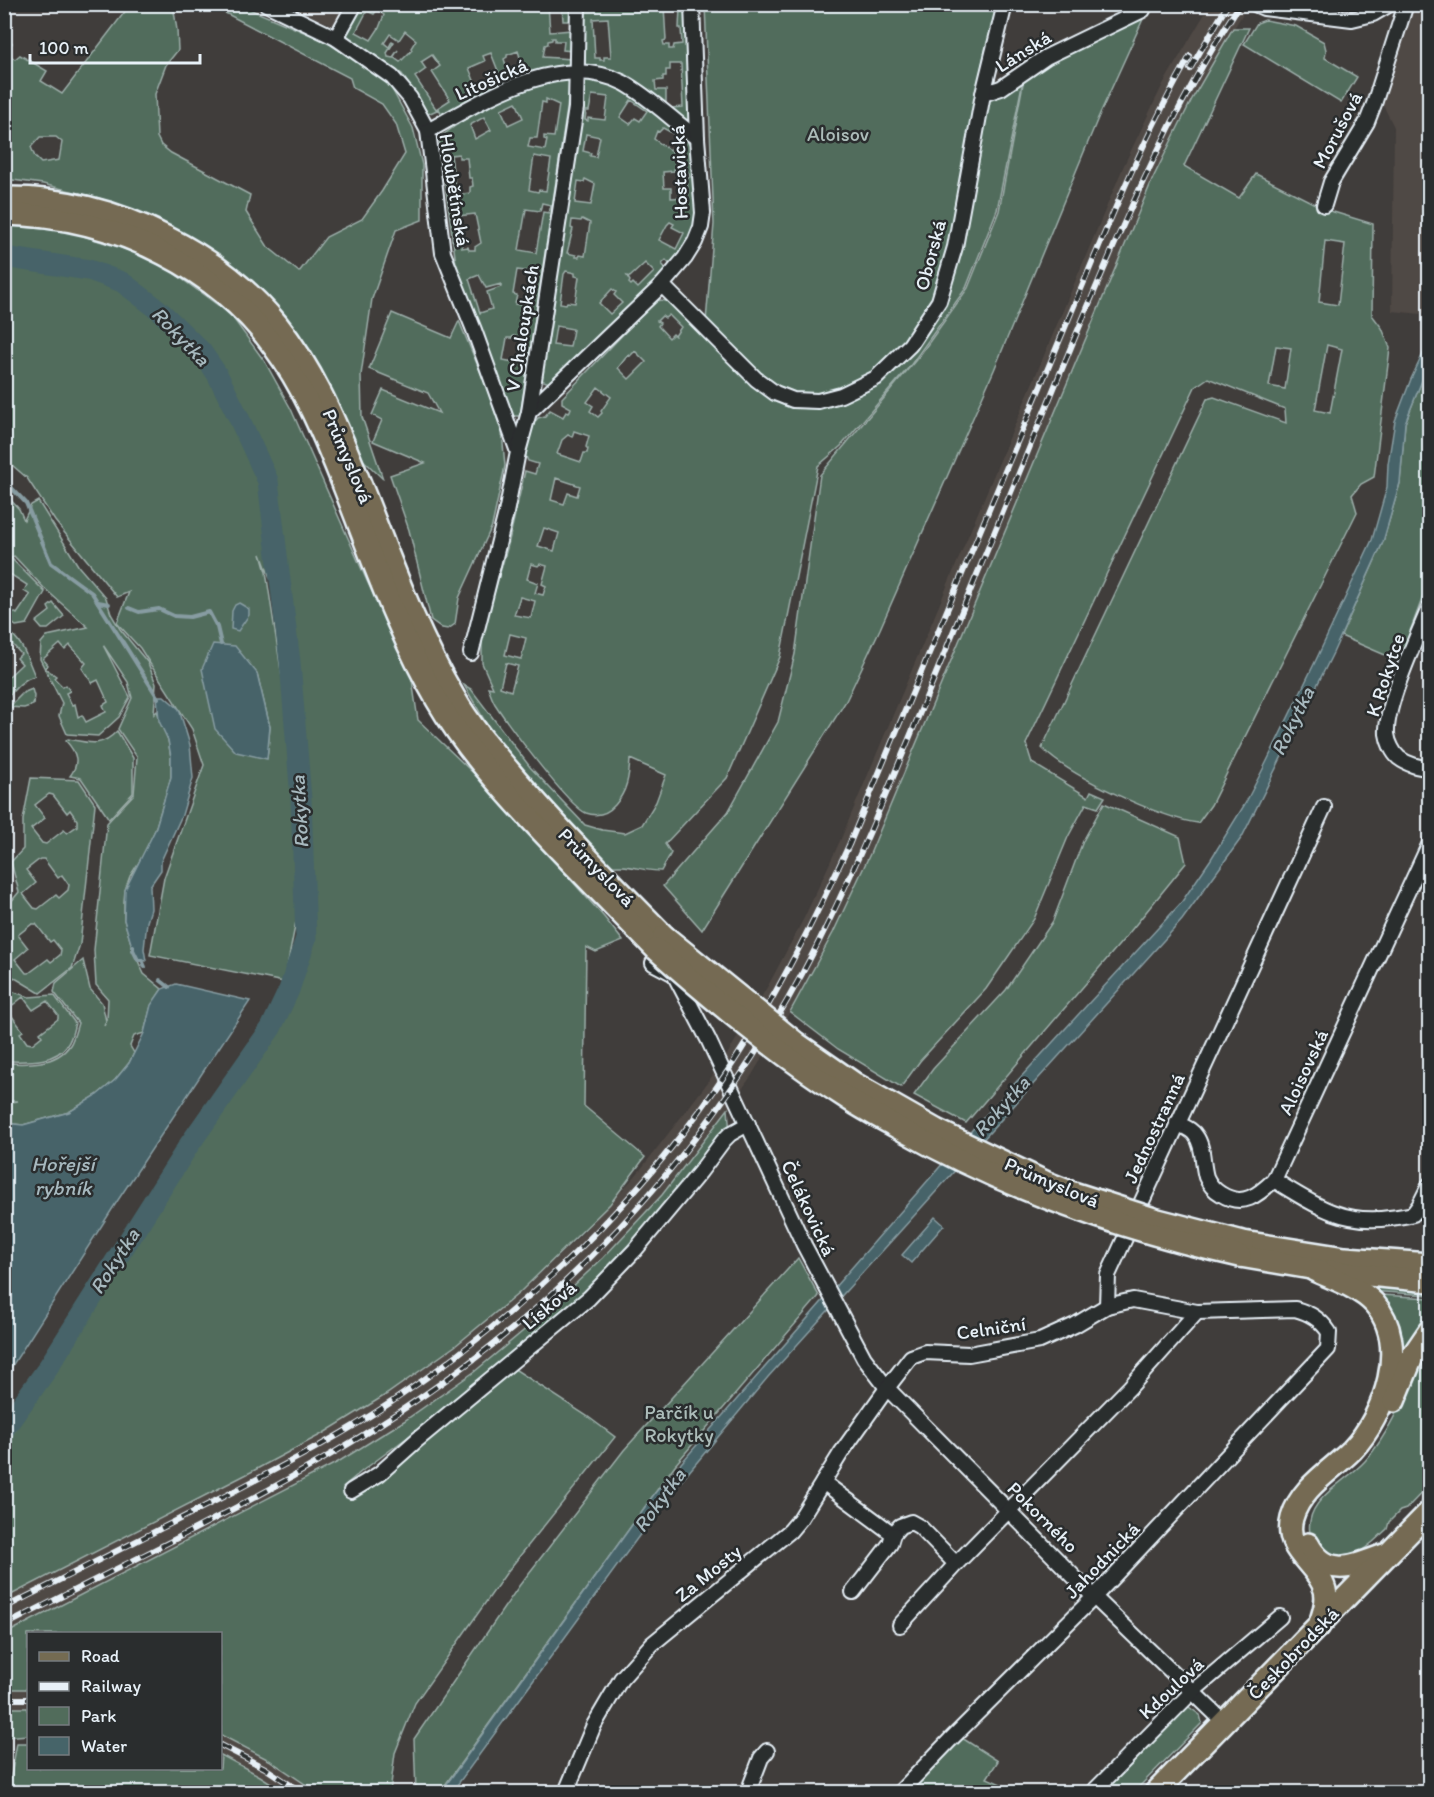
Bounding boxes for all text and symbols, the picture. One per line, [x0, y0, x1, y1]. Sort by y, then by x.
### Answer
street label: Lánská [991, 24, 1056, 77]
scale bar [30, 27, 200, 65]
text: 100 m [39, 37, 89, 59]
street label: Litošická [451, 52, 531, 106]
street label: Morušová [1307, 87, 1367, 173]
park label: Aloisov [807, 122, 869, 146]
street label: Hostavická [665, 124, 693, 220]
street label: Hloubětínská [434, 132, 476, 249]
street label: Oborská [909, 216, 951, 293]
street label: V Chaloupkách [500, 262, 544, 393]
water label: Rokytka [147, 301, 216, 371]
street label: Průmyslová [317, 405, 379, 507]
street label: K Rokytce [1360, 630, 1410, 720]
water label: Rokytka [1265, 682, 1320, 759]
water label: Rokytka [285, 774, 313, 849]
street label: Průmyslová [553, 823, 641, 912]
street label: Aloisovská [1273, 1025, 1333, 1119]
street label: Jednostranná [1118, 1069, 1190, 1187]
water label: Rokytka [967, 1070, 1035, 1142]
water label: Hořejší rybník [31, 1151, 98, 1200]
street label: Průmyslová [1001, 1151, 1103, 1213]
street label: Čelákovická [776, 1156, 842, 1260]
water label: Rokytka [84, 1223, 145, 1298]
street label: Lísková [517, 1275, 582, 1335]
street label: Celniční [955, 1311, 1027, 1345]
park label: Parčík u Rokytky [644, 1400, 714, 1447]
water label: Rokytka [627, 1463, 691, 1537]
street label: Pokorného [1002, 1476, 1084, 1558]
street label: Jahodnická [1059, 1516, 1145, 1604]
street label: Za Mosty [670, 1539, 746, 1607]
street label: Českobrodská [1242, 1601, 1344, 1705]
legend [27, 1632, 222, 1770]
text: Road [81, 1645, 120, 1667]
street label: Kdoulová [1133, 1651, 1209, 1724]
text: Railway [81, 1675, 142, 1697]
text: Park [81, 1705, 116, 1727]
text: Water [81, 1735, 127, 1757]

